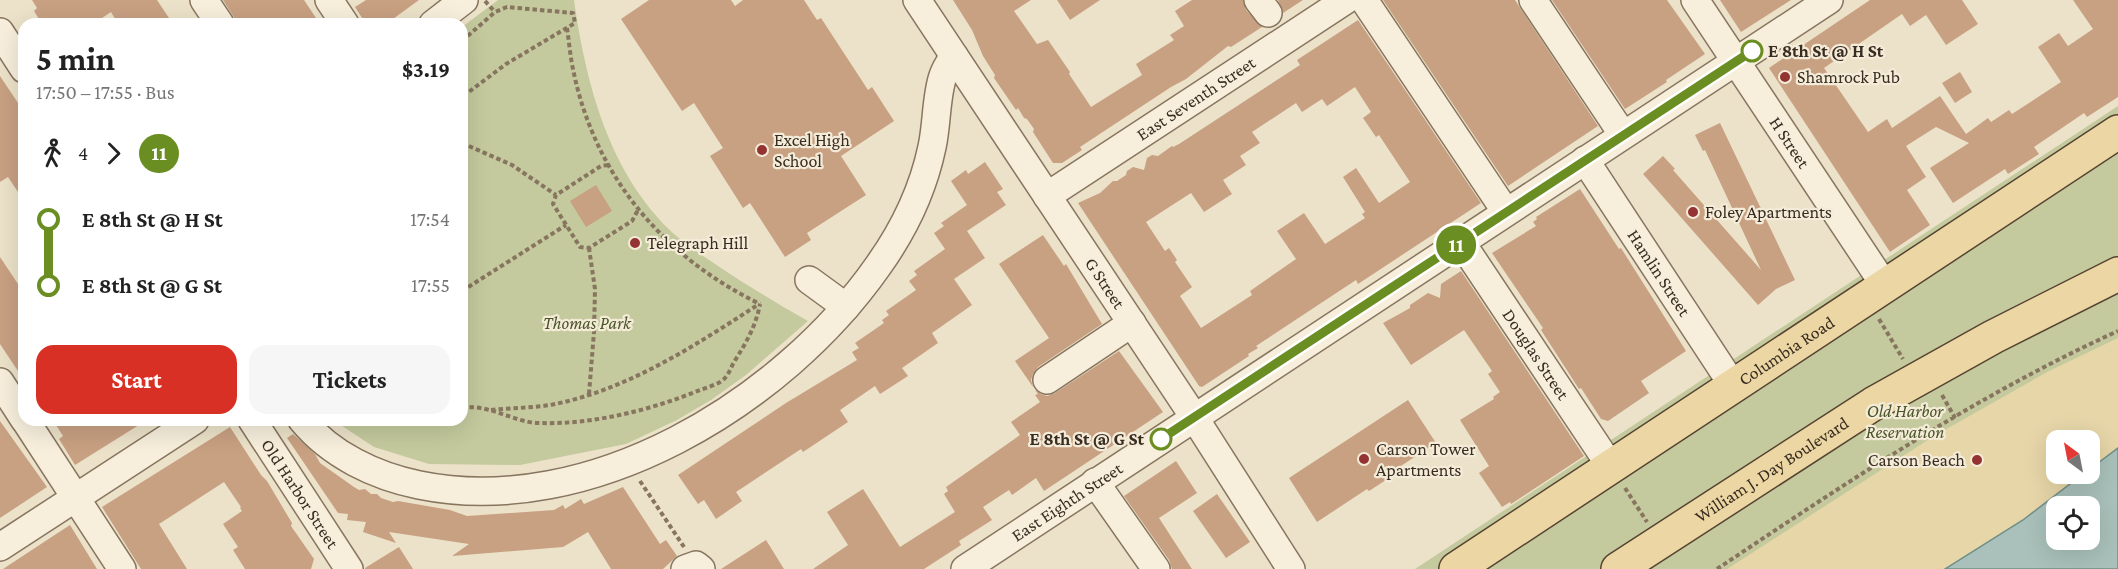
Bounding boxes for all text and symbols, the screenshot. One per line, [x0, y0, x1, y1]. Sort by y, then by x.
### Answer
text: 5 min [36, 40, 115, 77]
marker: E 8th St @ H St [1741, 40, 1763, 62]
place label: E 8th St @ H St [1768, 41, 1884, 61]
street label: East Seventh Street [1133, 52, 1260, 145]
text: $3.19 [402, 57, 450, 82]
place label: Shamrock Pub [1797, 67, 1900, 87]
marker: Shamrock Pub [1778, 70, 1792, 84]
text: 17:50 – 17:55 · Bus [36, 81, 175, 103]
street label: H Street [1765, 113, 1814, 173]
place label: Excel High School [774, 130, 850, 171]
icon: walk [36, 137, 69, 170]
icon: forward [97, 137, 130, 170]
text: 11 [151, 141, 167, 165]
text: 4 [78, 142, 88, 164]
marker: Excel High School [755, 143, 769, 157]
place label: Foley Apartments [1705, 202, 1832, 222]
marker: Foley Apartments [1686, 205, 1700, 219]
text: E 8th St @ H St [82, 207, 223, 232]
text: 17:54 [410, 208, 450, 230]
line badge: 11 [1429, 226, 1483, 264]
street label: Hamlin Street [1623, 226, 1695, 321]
place label: Telegraph Hill [647, 233, 748, 253]
text: 11 [1448, 233, 1464, 257]
marker: Telegraph Hill [628, 236, 642, 250]
street label: G Street [1081, 254, 1130, 313]
text: E 8th St @ G St [82, 273, 222, 298]
text: 17:55 [411, 274, 450, 296]
street label: Douglas Street [1498, 305, 1574, 404]
street label: Columbia Road [1735, 312, 1839, 390]
park label: Thomas Park [543, 313, 632, 333]
button: Start [36, 345, 237, 414]
button: Tickets [249, 345, 450, 414]
park label: Old Harbor Reservation [1866, 401, 1944, 442]
street label: William J. Day Boulevard [1691, 412, 1853, 527]
marker: E 8th St @ G St [1150, 428, 1172, 450]
place label: E 8th St @ G St [1030, 429, 1145, 449]
north arrow [2046, 430, 2100, 484]
map controls [2046, 430, 2100, 550]
street label: Old Harbor Street [257, 435, 343, 553]
place label: Carson Tower Apartments [1376, 439, 1476, 480]
place label: Carson Beach [1868, 450, 1965, 470]
marker: Carson Tower Apartments [1357, 452, 1371, 466]
marker: Carson Beach [1970, 453, 1984, 467]
street label: East Eighth Street [1008, 458, 1127, 546]
button: locate [2046, 496, 2100, 550]

